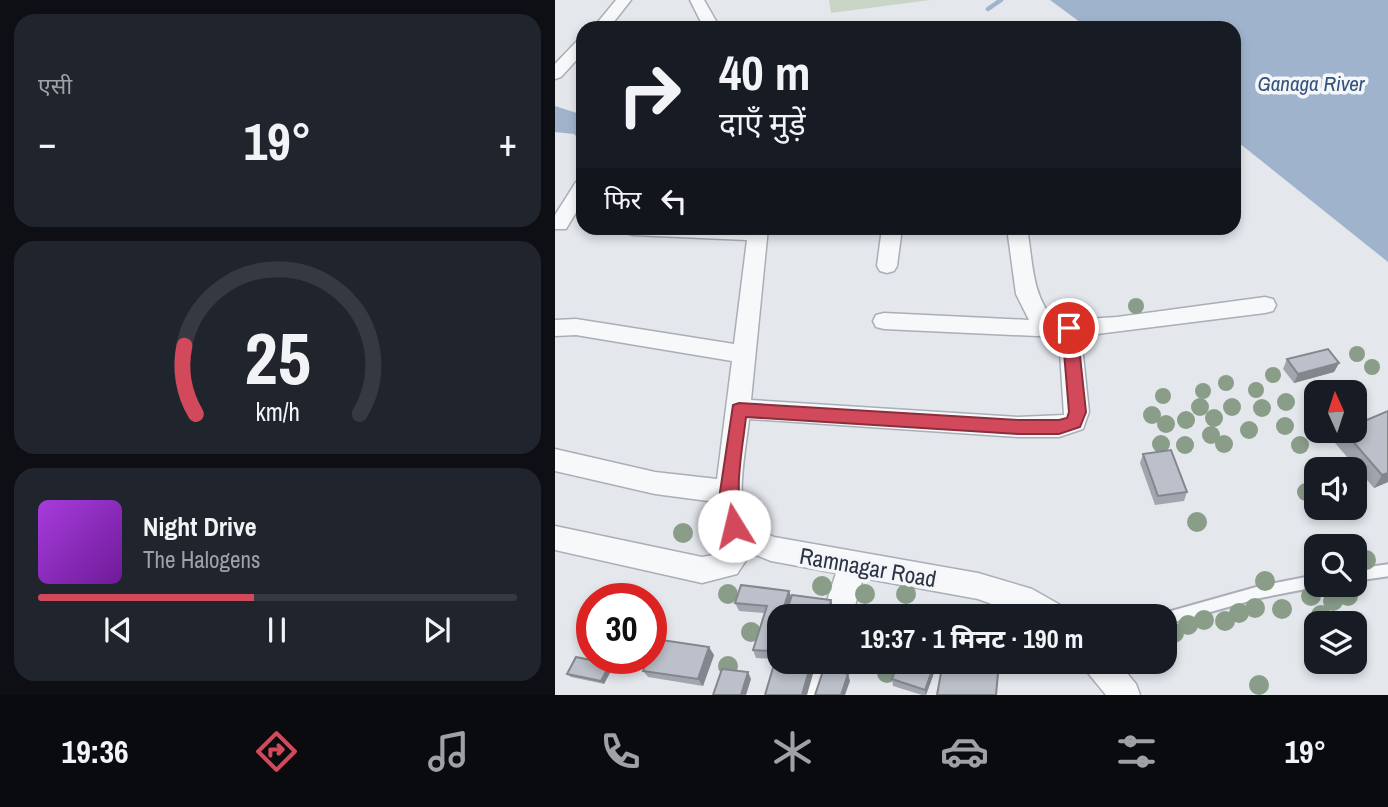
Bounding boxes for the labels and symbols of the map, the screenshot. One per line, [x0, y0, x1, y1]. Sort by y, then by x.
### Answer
water label: Ganaga River [1257, 69, 1366, 98]
pin [1039, 298, 1099, 358]
north arrow [1304, 380, 1367, 443]
position arrow [697, 489, 771, 563]
street label: Ramnagar Road [797, 540, 939, 594]
speed limit sign: 30 [576, 583, 667, 674]

